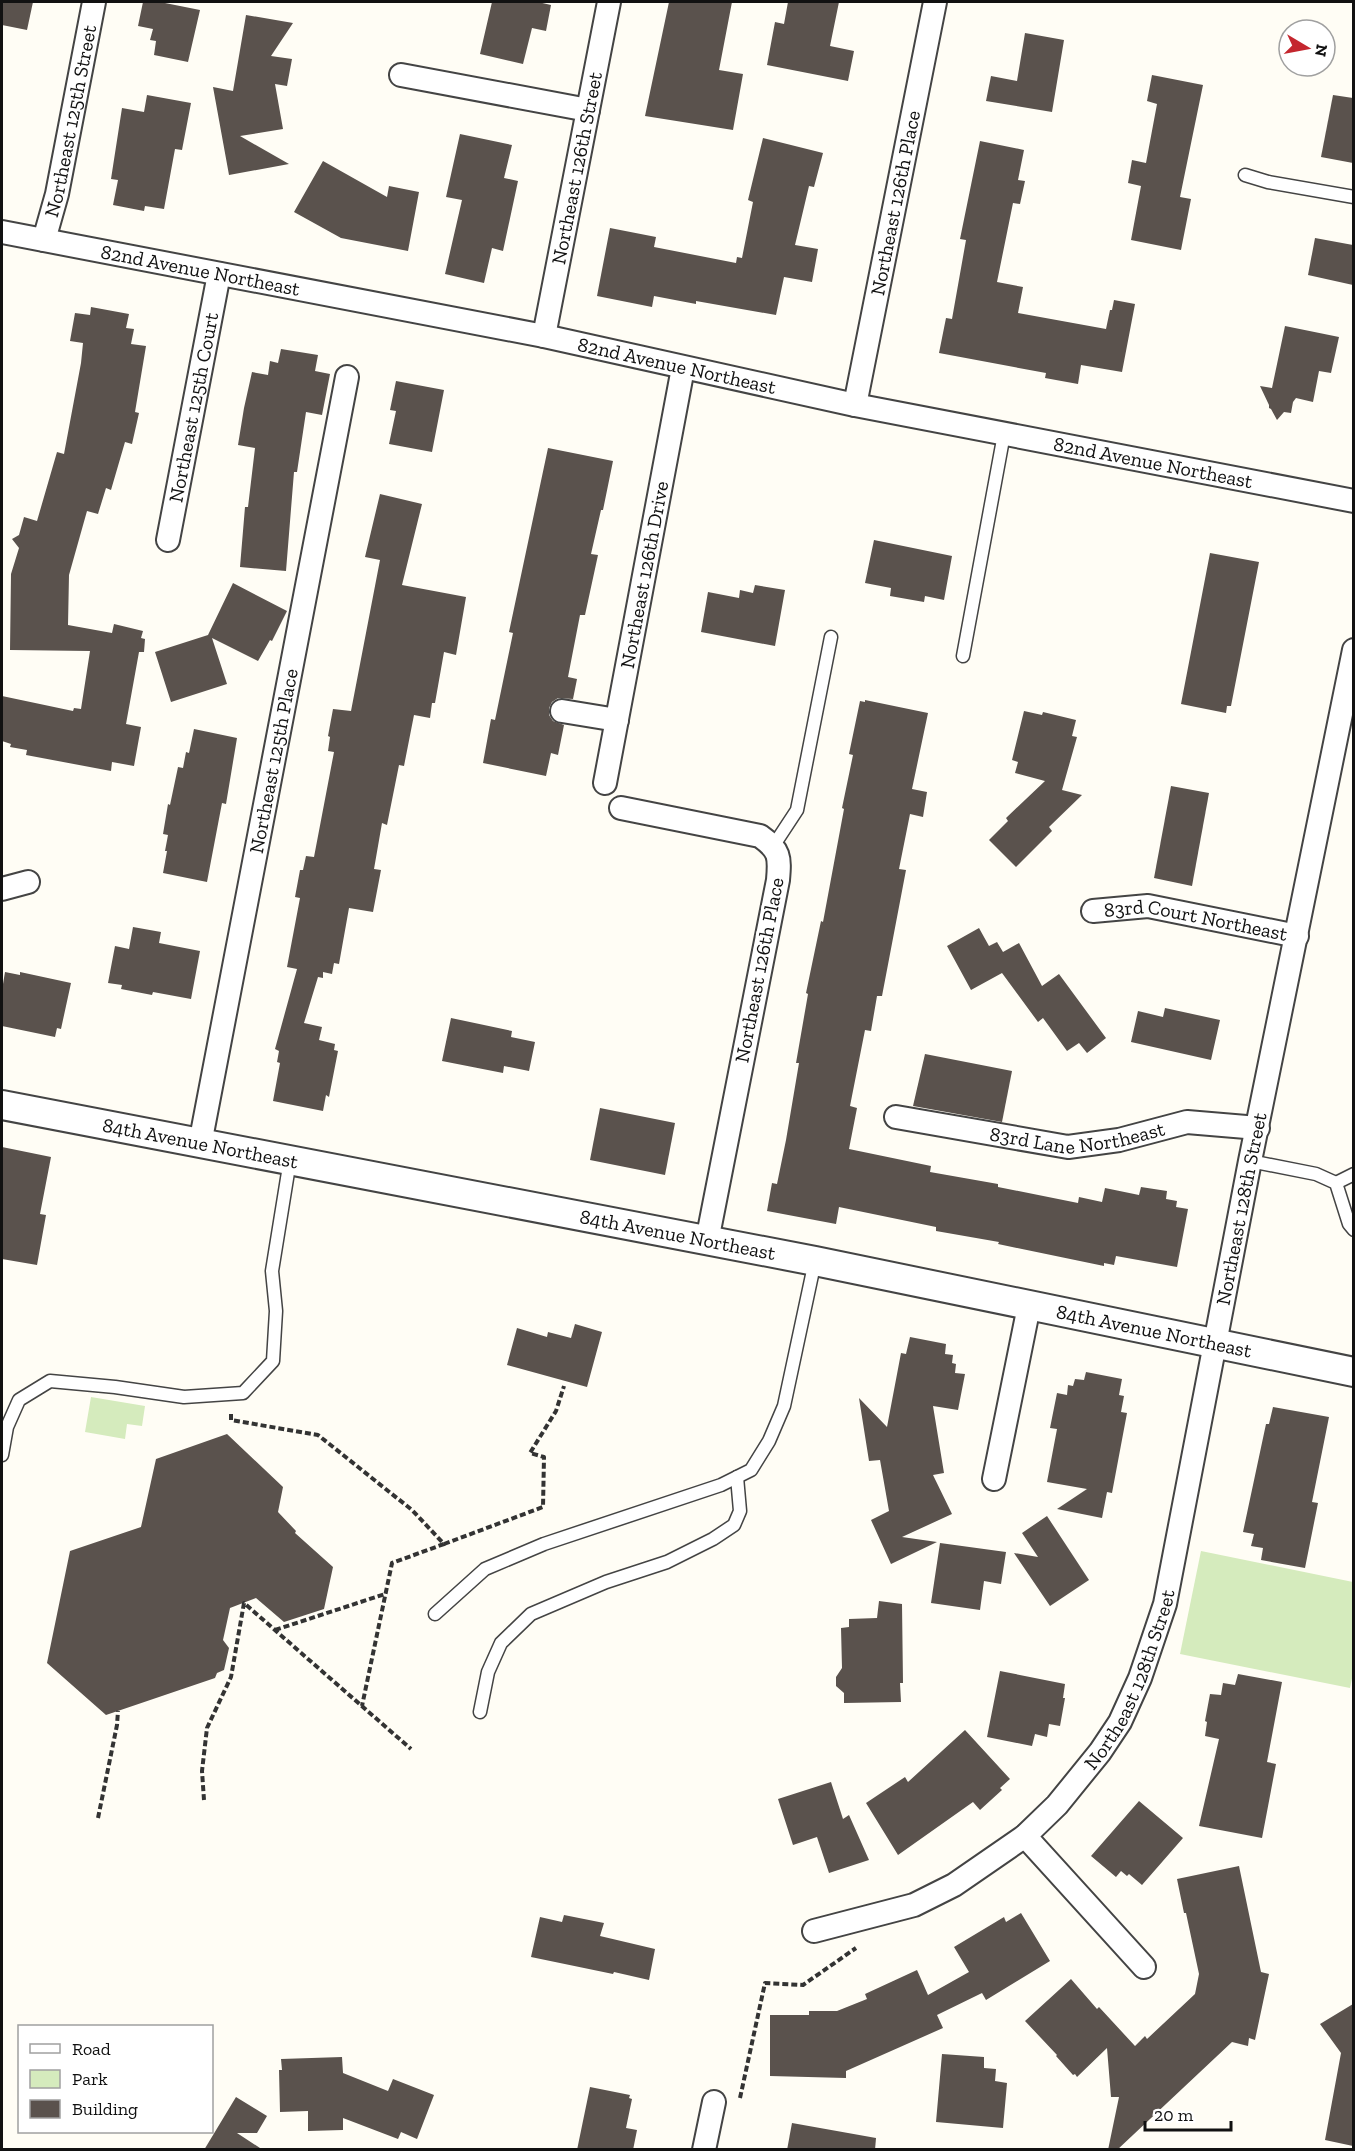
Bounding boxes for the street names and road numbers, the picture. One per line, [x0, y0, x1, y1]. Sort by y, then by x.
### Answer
street label: Northeast 125th Street [39, 22, 101, 220]
street label: Northeast 126th Street [546, 69, 607, 267]
street label: Northeast 126th Place [865, 108, 925, 298]
street label: 82nd Avenue Northeast [99, 239, 303, 301]
street label: Northeast 125th Court [163, 310, 223, 504]
street label: 82nd Avenue Northeast [576, 332, 779, 399]
street label: 82nd Avenue Northeast [1051, 431, 1255, 493]
street label: Northeast 126th Drive [615, 479, 674, 670]
street label: Northeast 125th Place [244, 666, 303, 855]
street label: Northeast 126th Place [729, 875, 789, 1065]
street label: 83rd Court Northeast [1103, 894, 1290, 946]
street label: Northeast 128th Street [1211, 1110, 1272, 1307]
street label: 84th Avenue Northeast [101, 1113, 301, 1174]
street label: 83rd Lane Northeast [988, 1116, 1168, 1159]
street label: 84th Avenue Northeast [578, 1204, 778, 1265]
street label: 84th Avenue Northeast [1054, 1299, 1254, 1363]
street label: Northeast 128th Street [1079, 1587, 1180, 1774]

